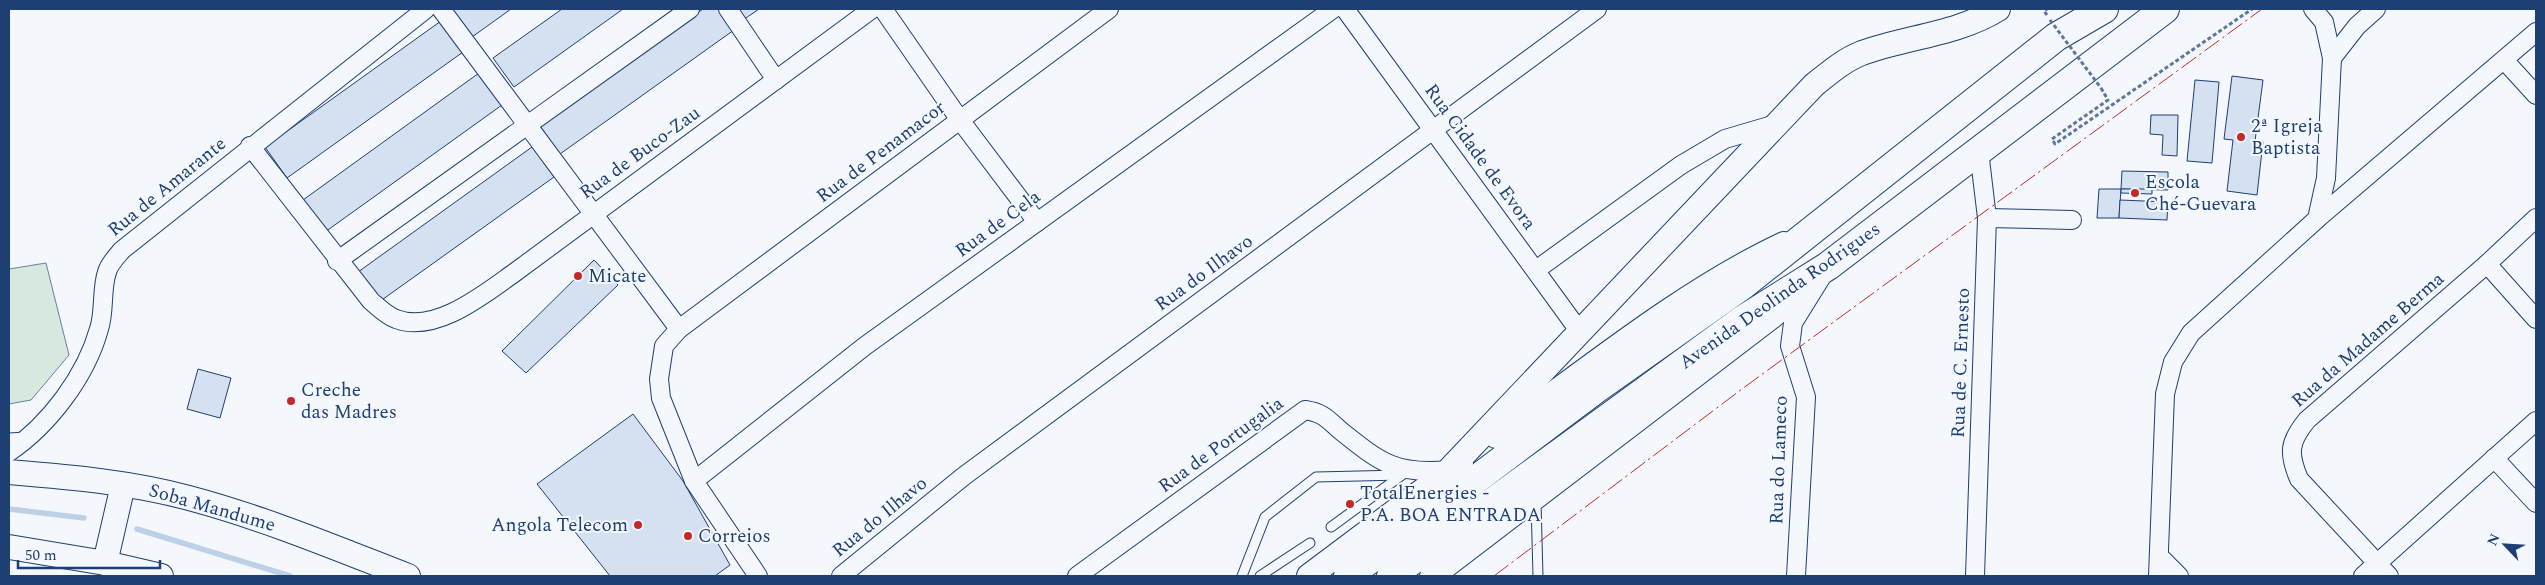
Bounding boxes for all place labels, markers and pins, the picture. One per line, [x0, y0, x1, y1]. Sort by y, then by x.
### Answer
place label: 2ª Igreja Baptista [2251, 112, 2323, 163]
marker: 2ª Igreja Baptista [2235, 131, 2247, 143]
place label: Escola Ché-Guevara [2145, 168, 2257, 219]
marker: Escola Ché-Guevara [2129, 187, 2141, 199]
place label: Micate [588, 262, 646, 291]
marker: Micate [572, 270, 584, 282]
place label: Creche das Madres [301, 376, 397, 427]
marker: Creche das Madres [285, 395, 297, 407]
place label: TotalEnergies - P.A. BOA ENTRADA [1360, 479, 1541, 530]
marker: TotalEnergies - P.A. BOA ENTRADA [1344, 498, 1356, 510]
place label: Angola Telecom [491, 511, 628, 540]
marker: Angola Telecom [632, 519, 644, 531]
place label: Correios [698, 522, 771, 551]
marker: Correios [682, 530, 694, 542]

